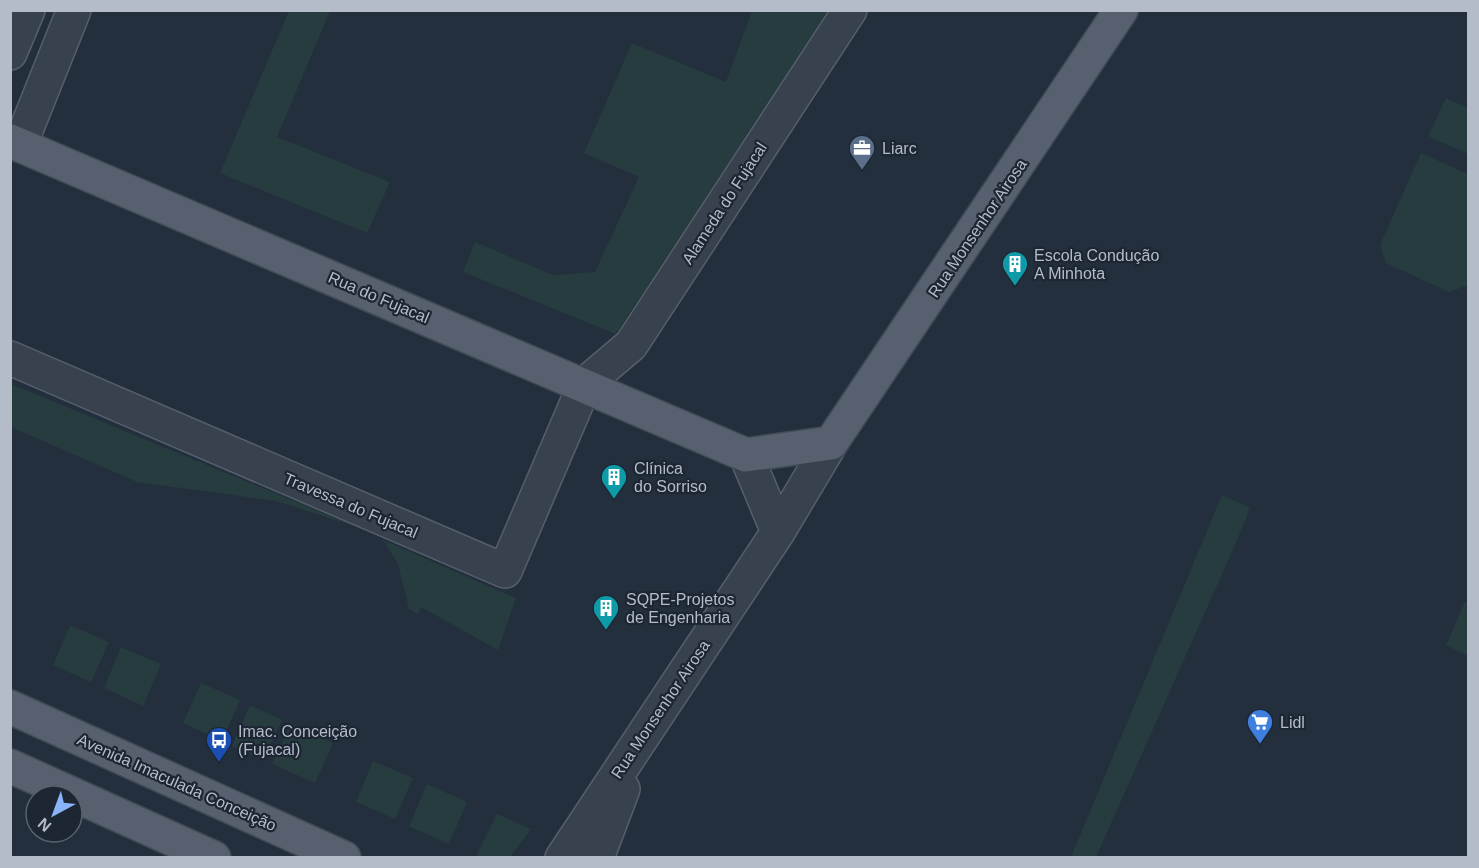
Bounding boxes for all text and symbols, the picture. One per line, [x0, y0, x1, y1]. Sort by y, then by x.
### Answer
office icon: Liarc [847, 133, 877, 171]
street label: Alameda do Fujacal [679, 139, 770, 267]
place label: Liarc [882, 140, 917, 157]
street label: Rua Monsenhor Airosa [925, 156, 1030, 301]
place label: Escola Condução A Minhota [1034, 247, 1160, 282]
building icon: Escola Condução A Minhota [1000, 249, 1030, 287]
street label: Rua do Fujacal [326, 269, 432, 326]
place label: Clínica do Sorriso [634, 460, 707, 495]
building icon: Clínica do Sorriso [599, 462, 629, 500]
street label: Travessa do Fujacal [281, 470, 420, 541]
place label: SQPE-Projetos de Engenharia [626, 591, 734, 626]
building icon: SQPE-Projetos de Engenharia [591, 593, 621, 631]
street label: Rua Monsenhor Airosa [608, 637, 713, 782]
supermarket icon: Lidl [1245, 707, 1275, 745]
place label: Lidl [1280, 714, 1305, 731]
place label: Imac. Conceição (Fujacal) [238, 723, 357, 758]
bus stop icon: Imac. Conceição (Fujacal) [204, 725, 234, 763]
street label: Avenida Imaculada Conceição [75, 731, 279, 834]
north arrow [24, 784, 84, 844]
text: N [35, 815, 54, 835]

